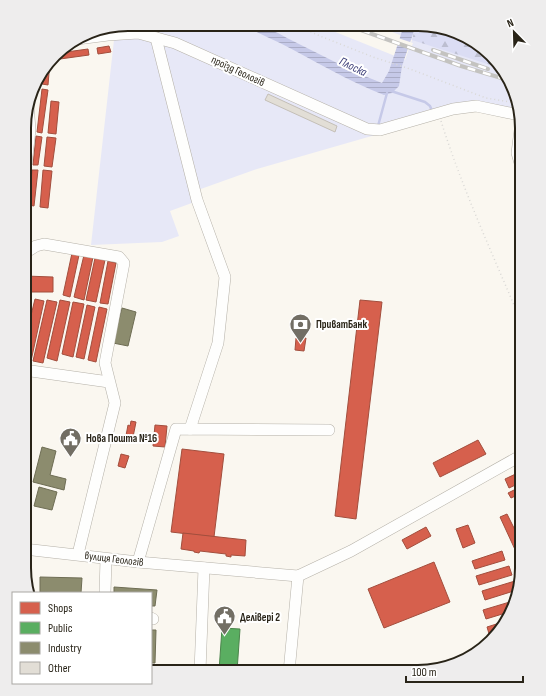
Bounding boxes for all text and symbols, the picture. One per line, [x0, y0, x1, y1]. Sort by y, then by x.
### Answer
north arrow [494, 12, 534, 52]
text: N [505, 16, 516, 30]
street label: проїзд Геологів [209, 53, 267, 89]
water label: Плоска [337, 54, 369, 80]
bank icon: ПриватБанк [287, 311, 313, 344]
place label: ПриватБанк [316, 318, 367, 331]
public building icon: Нова Пошта №16 [57, 425, 83, 458]
place label: Нова Пошта №16 [86, 432, 157, 445]
street label: вулиця Геологів [84, 549, 145, 569]
legend [12, 592, 152, 684]
text: Shops [48, 601, 73, 616]
public building icon: Делівері 2 [211, 604, 237, 637]
place label: Делівері 2 [240, 611, 280, 624]
text: Public [48, 621, 73, 636]
text: Industry [48, 641, 82, 656]
scale bar [406, 658, 523, 684]
text: Other [48, 661, 72, 676]
text: 100 m [412, 665, 437, 680]

